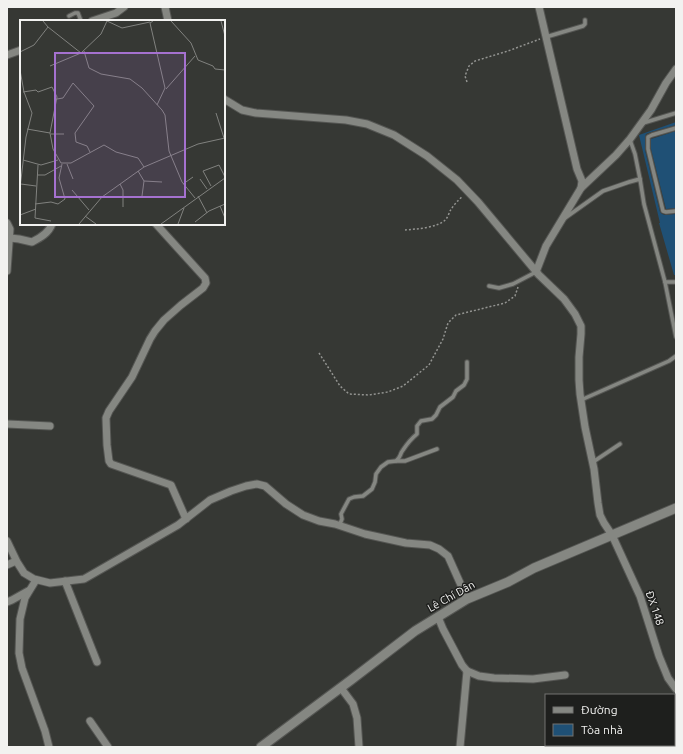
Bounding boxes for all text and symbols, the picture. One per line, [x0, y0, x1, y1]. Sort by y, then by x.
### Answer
inset map [20, 20, 225, 225]
street label: Lê Chí Dân [425, 578, 477, 614]
street label: ĐX 148 [644, 589, 666, 627]
legend [545, 694, 675, 746]
text: Đường [581, 703, 618, 716]
text: Tòa nhà [581, 723, 623, 736]

